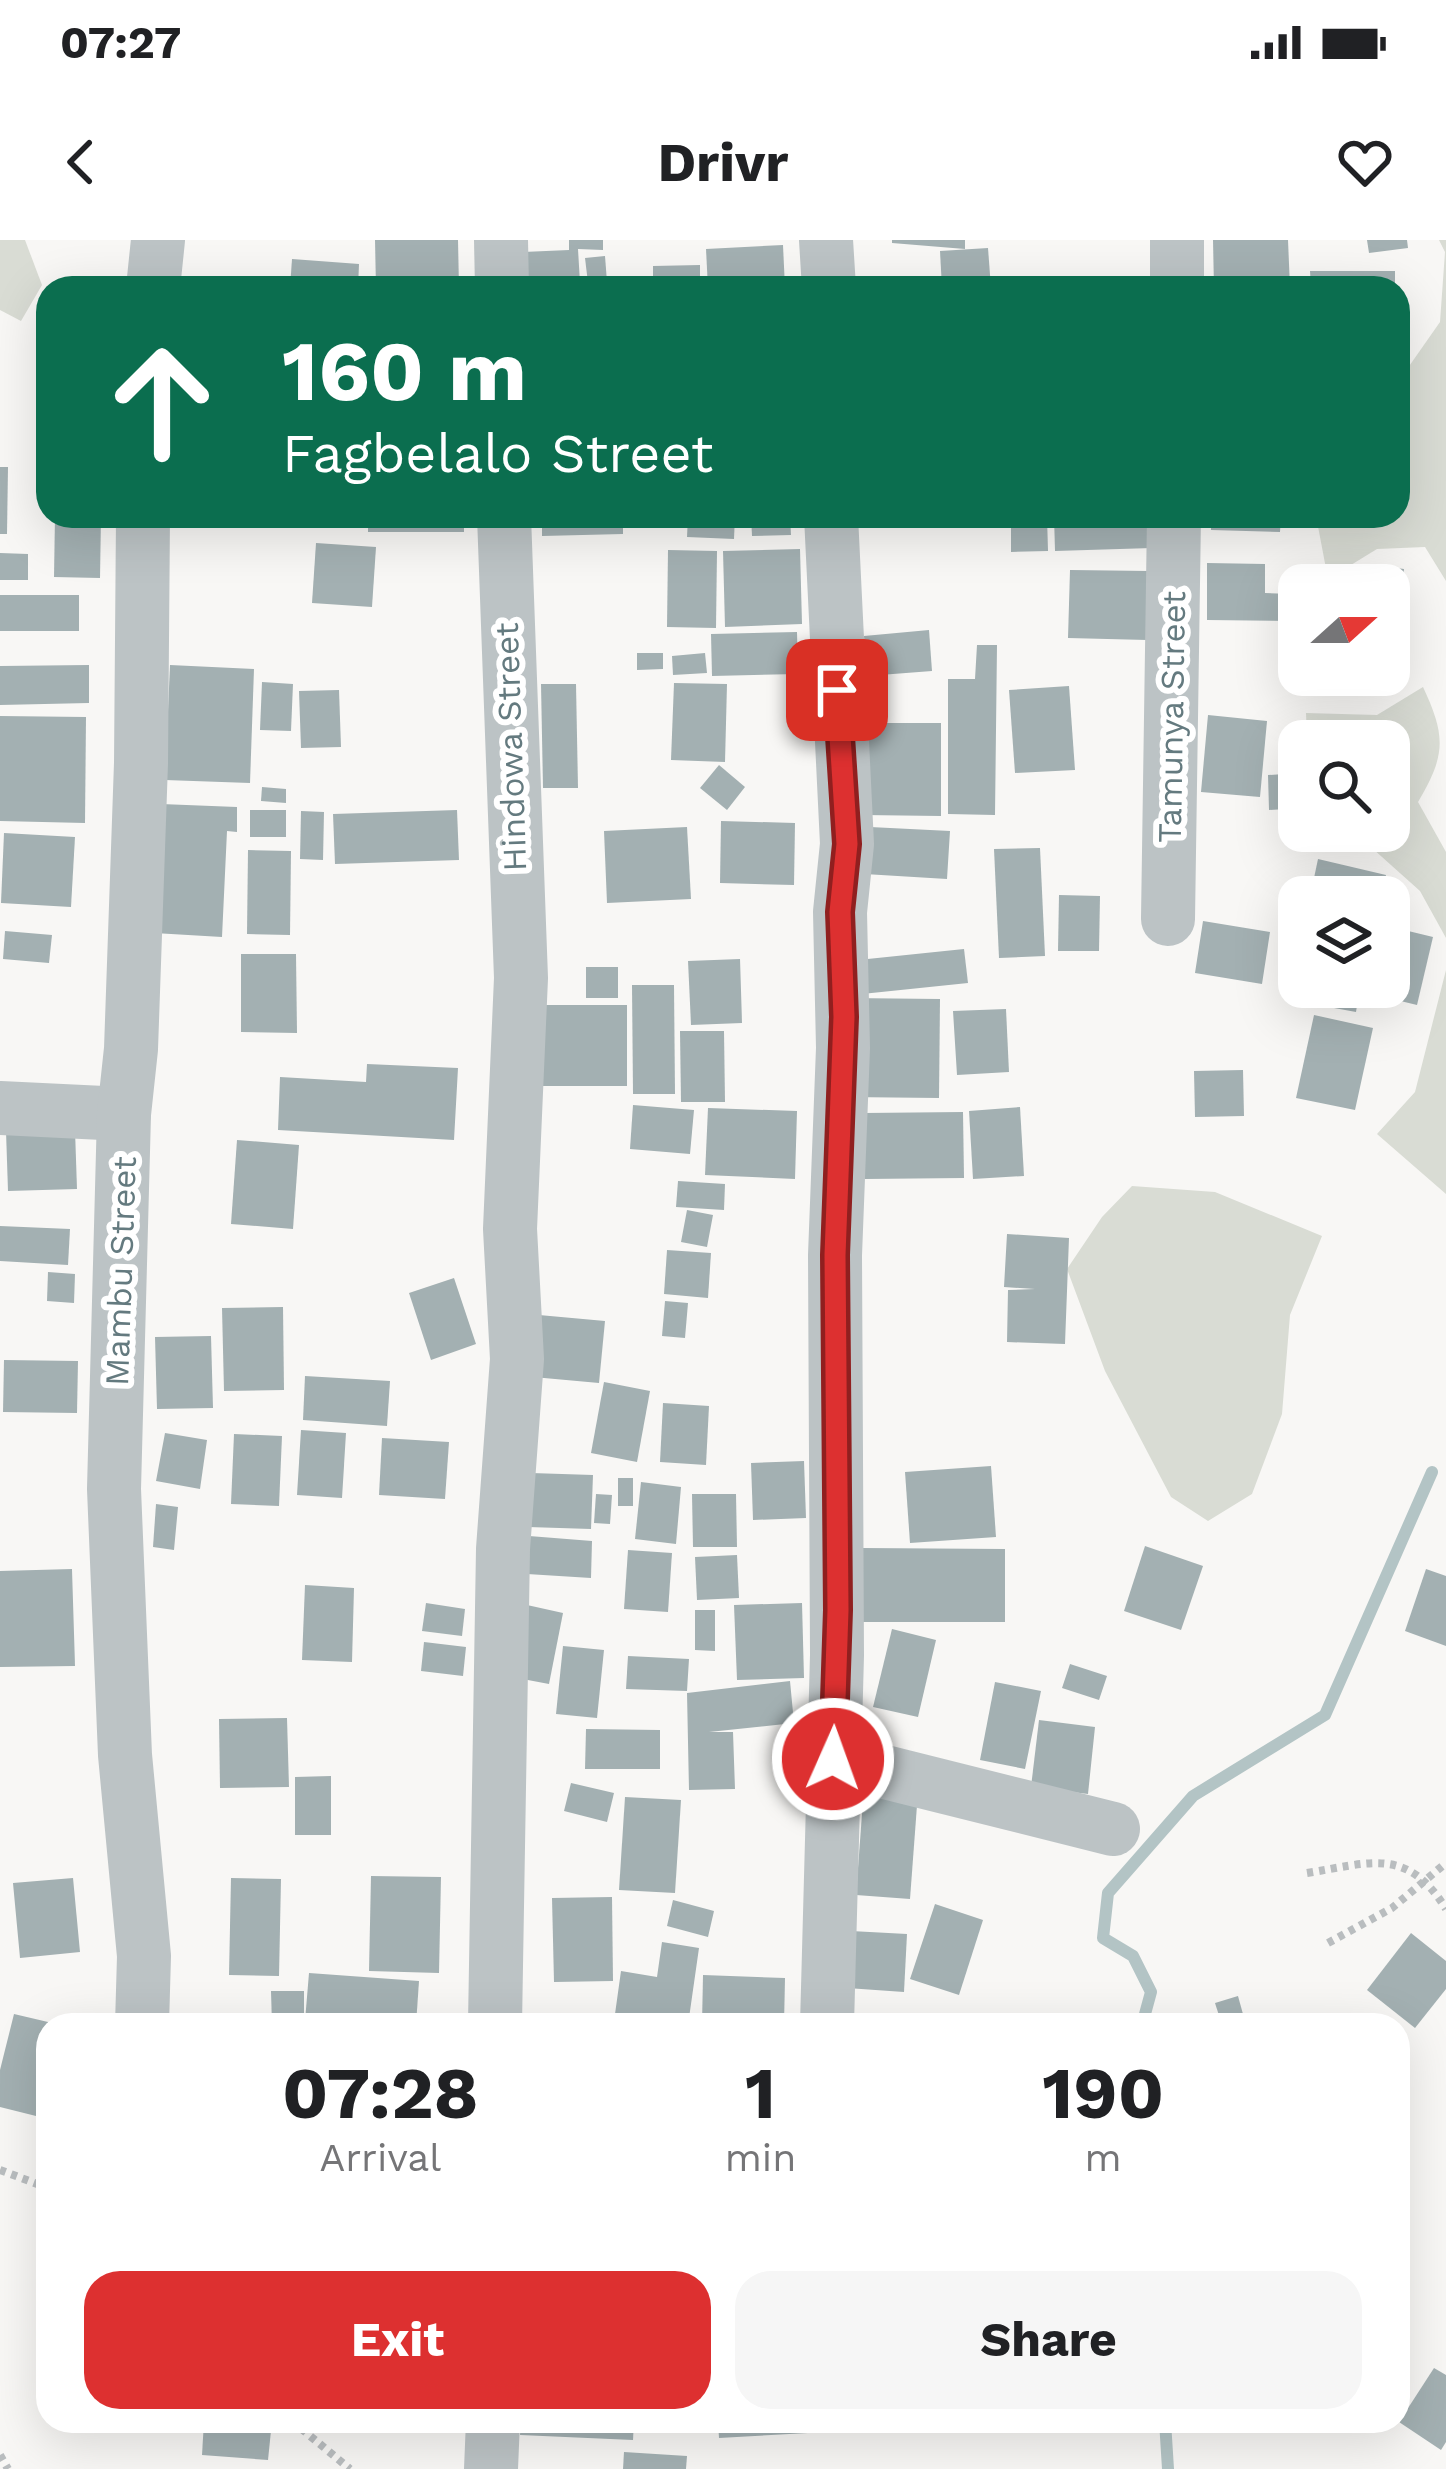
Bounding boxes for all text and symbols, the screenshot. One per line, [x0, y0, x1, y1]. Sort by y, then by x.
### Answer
text: 07:27 [60, 16, 181, 69]
icon: back [48, 129, 114, 195]
icon: heart [1332, 129, 1398, 195]
text: Drivr [657, 131, 789, 194]
text: 160 m [282, 322, 527, 420]
icon: ahead [84, 324, 240, 480]
text: Fagbelalo Street [282, 422, 713, 485]
north arrow [1278, 564, 1410, 696]
map controls [1278, 564, 1410, 1008]
street label: Tamunya Street [1150, 590, 1193, 843]
street label: Hindowa Street [487, 622, 534, 872]
pin [786, 639, 888, 741]
icon: arrive [804, 657, 870, 723]
button: search [1278, 720, 1410, 852]
button: layers [1278, 876, 1410, 1008]
street label: Mambu Street [97, 1155, 144, 1387]
position arrow [770, 1696, 896, 1822]
text: 07:28 [282, 2051, 479, 2135]
text: 1 [745, 2051, 776, 2135]
text: 190 [1042, 2051, 1164, 2135]
text: Arrival [319, 2135, 441, 2180]
text: min [725, 2135, 796, 2180]
text: m [1085, 2135, 1122, 2180]
button: Exit [84, 2271, 711, 2409]
button: Share [735, 2271, 1362, 2409]

